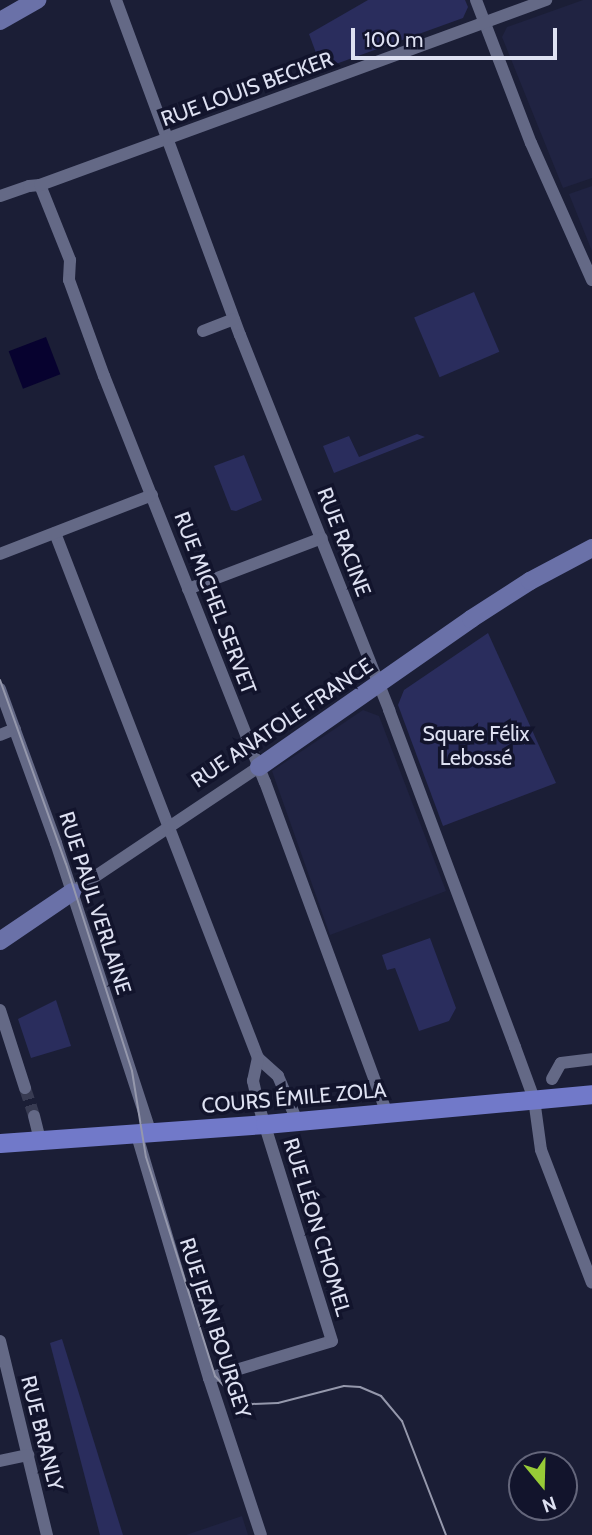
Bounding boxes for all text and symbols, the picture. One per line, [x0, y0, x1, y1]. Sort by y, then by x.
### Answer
scale bar [354, 14, 560, 58]
text: 100 m [364, 27, 423, 52]
street label: RUE LOUIS BECKER [158, 46, 336, 132]
street label: RUE RACINE [312, 484, 376, 600]
street label: RUE MICHEL SERVET [169, 508, 261, 698]
street label: RUE ANATOLE FRANCE [186, 653, 378, 793]
park label: Square Félix Lebossé [422, 721, 530, 771]
street label: RUE PAUL VERLAINE [54, 808, 136, 998]
street label: COURS ÉMILE ZOLA [201, 1077, 387, 1119]
street label: RUE LÉON CHOMEL [278, 1135, 356, 1319]
street label: RUE JEAN BOURGEY [174, 1235, 256, 1421]
street label: RUE BRANLY [16, 1373, 68, 1493]
north arrow [508, 1451, 578, 1521]
text: N [539, 1491, 559, 1517]

